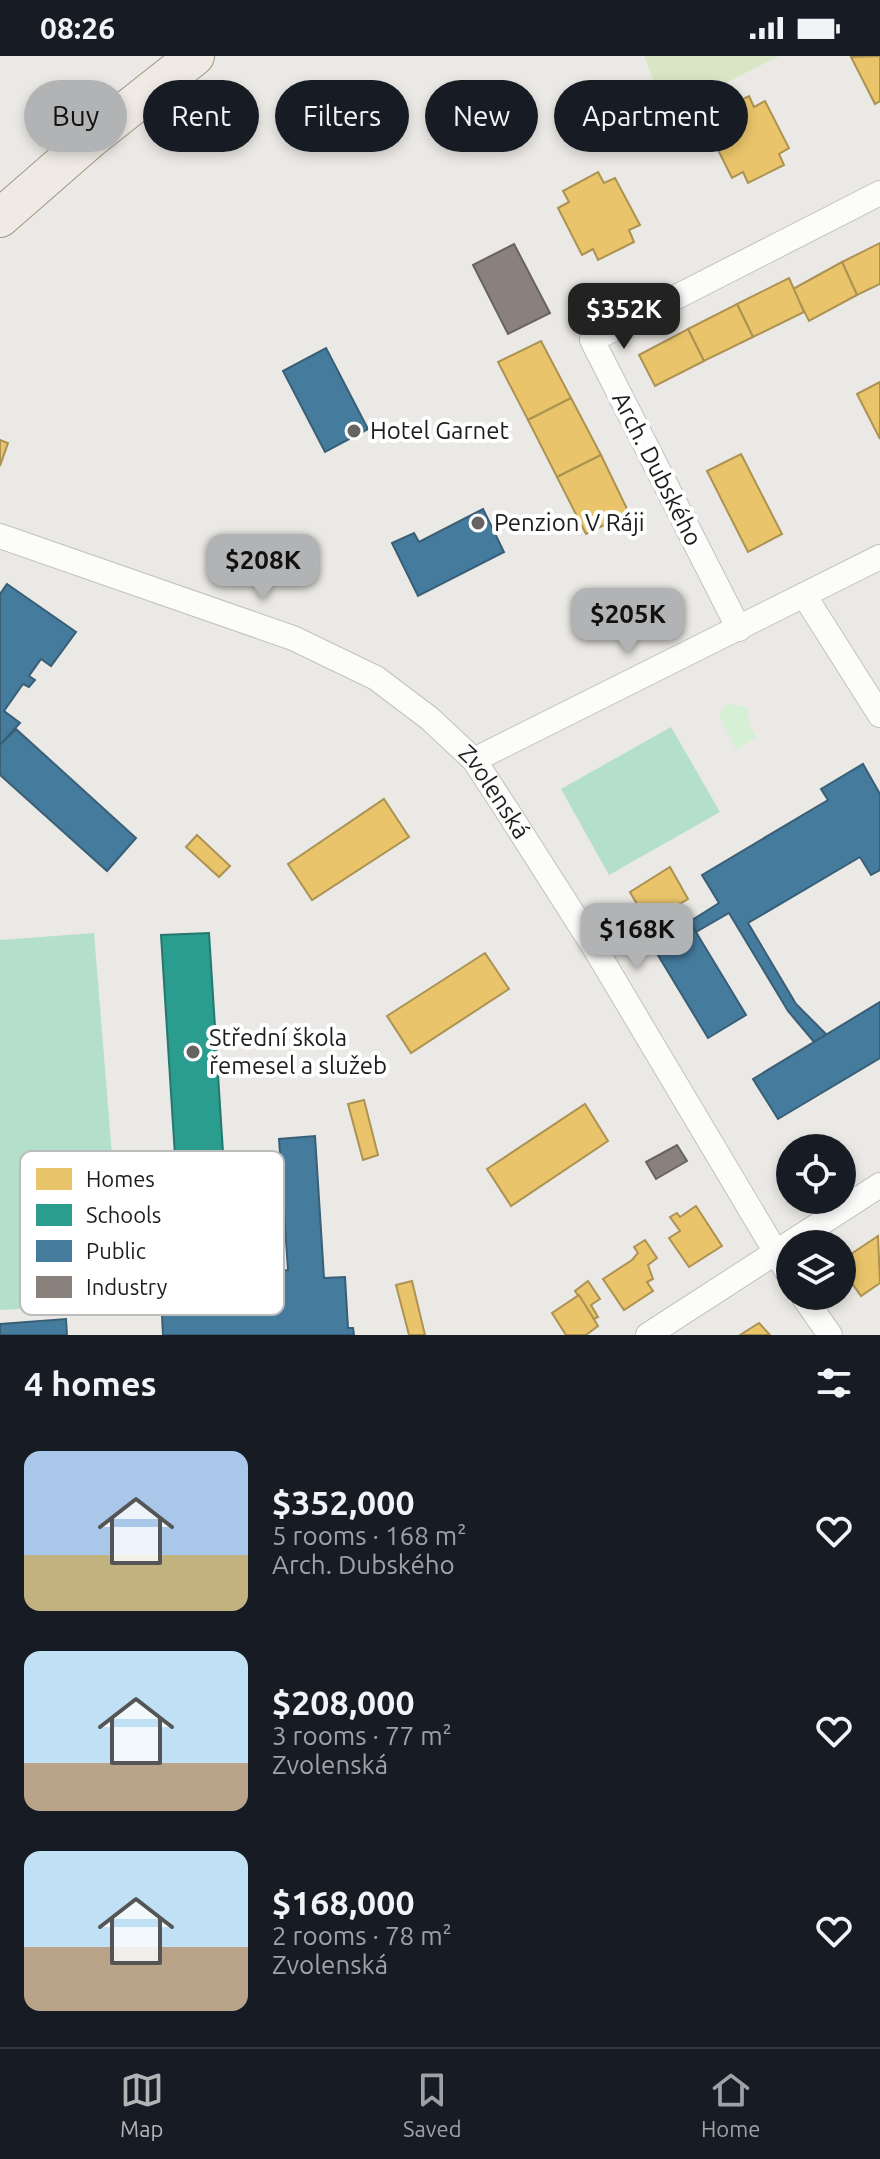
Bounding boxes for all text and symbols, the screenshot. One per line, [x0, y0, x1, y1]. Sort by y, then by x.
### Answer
text: 08:26 [40, 11, 115, 45]
chip: Buy [24, 80, 127, 152]
chip: Rent [143, 80, 259, 152]
chip: Filters [275, 80, 409, 152]
chip: New [425, 80, 538, 152]
chip: Apartment [554, 80, 748, 152]
pin: $352K [568, 283, 680, 351]
text: $352K [586, 294, 662, 323]
street label: Arch. Dubského [607, 387, 708, 550]
place label: Hotel Garnet [370, 417, 509, 444]
marker: Hotel Garnet [345, 422, 363, 440]
place label: Penzion V Ráji [494, 509, 645, 536]
marker: Penzion V Ráji [469, 514, 487, 532]
pin: $208K [207, 534, 319, 602]
text: $208K [225, 545, 301, 574]
pin: $205K [572, 588, 684, 656]
text: $205K [590, 599, 666, 628]
street label: Zvolenská [453, 739, 535, 844]
pin: $168K [581, 903, 693, 971]
text: $168K [599, 914, 675, 943]
place label: Střední škola řemesel a služeb [209, 1024, 387, 1079]
marker: Střední škola řemesel a služeb [184, 1043, 202, 1061]
map controls [776, 1134, 856, 1310]
button: locate [776, 1134, 856, 1214]
legend [20, 1151, 284, 1315]
text: Homes [86, 1166, 155, 1191]
text: Schools [86, 1202, 161, 1227]
button: layers [776, 1230, 856, 1310]
text: Public [86, 1238, 146, 1263]
text: Industry [86, 1274, 168, 1299]
icon: filters [812, 1361, 856, 1405]
text: 4 homes [24, 1364, 157, 1402]
icon: home [88, 1483, 184, 1579]
text: $352,000 [272, 1483, 415, 1521]
icon: heart [812, 1509, 856, 1553]
text: 5 rooms · 168 m² [272, 1521, 467, 1550]
text: Arch. Dubského [272, 1550, 455, 1579]
icon: home [88, 1683, 184, 1779]
text: $208,000 [272, 1683, 415, 1721]
icon: heart [812, 1709, 856, 1753]
text: 3 rooms · 77 m² [272, 1721, 452, 1750]
text: Zvolenská [272, 1750, 388, 1779]
icon: home [88, 1883, 184, 1979]
text: $168,000 [272, 1883, 415, 1921]
icon: heart [812, 1909, 856, 1953]
text: 2 rooms · 78 m² [272, 1921, 452, 1950]
text: Zvolenská [272, 1950, 388, 1979]
tab: Map [120, 2068, 164, 2141]
tab: Saved [403, 2068, 462, 2141]
tab: Home [701, 2068, 760, 2141]

